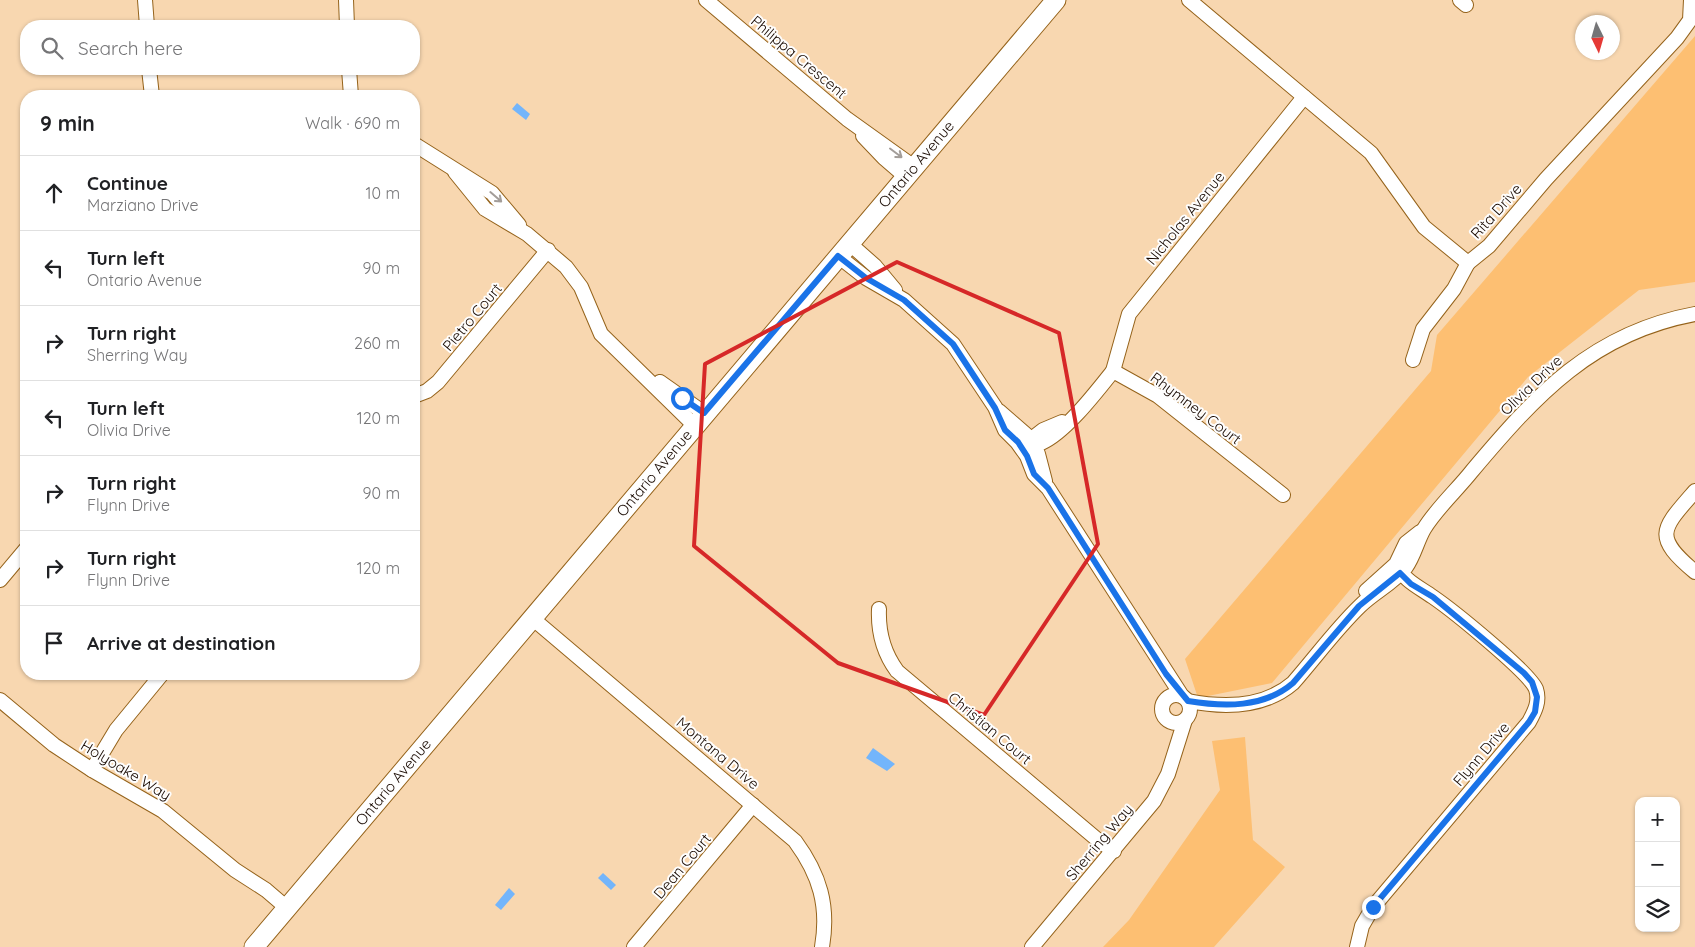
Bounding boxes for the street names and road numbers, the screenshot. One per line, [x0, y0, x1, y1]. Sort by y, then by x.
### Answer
street label: Philippa Crescent [747, 11, 851, 103]
street label: Ontario Avenue [874, 117, 958, 211]
street label: Nicholas Avenue [1142, 168, 1228, 268]
street label: Rita Drive [1466, 180, 1526, 242]
street label: Pietro Court [438, 279, 506, 355]
street label: Olivia Drive [1496, 351, 1566, 419]
street label: Rhymney Court [1147, 368, 1245, 448]
street label: Ontario Avenue [612, 426, 696, 520]
street label: Christian Court [945, 688, 1035, 768]
street label: Montana Drive [673, 713, 763, 793]
street label: Flynn Drive [1449, 718, 1513, 790]
street label: Ontario Avenue [351, 735, 435, 829]
street label: Holyoake Way [77, 736, 175, 804]
street label: Sherring Way [1061, 800, 1137, 884]
street label: Dean Court [649, 829, 715, 903]

